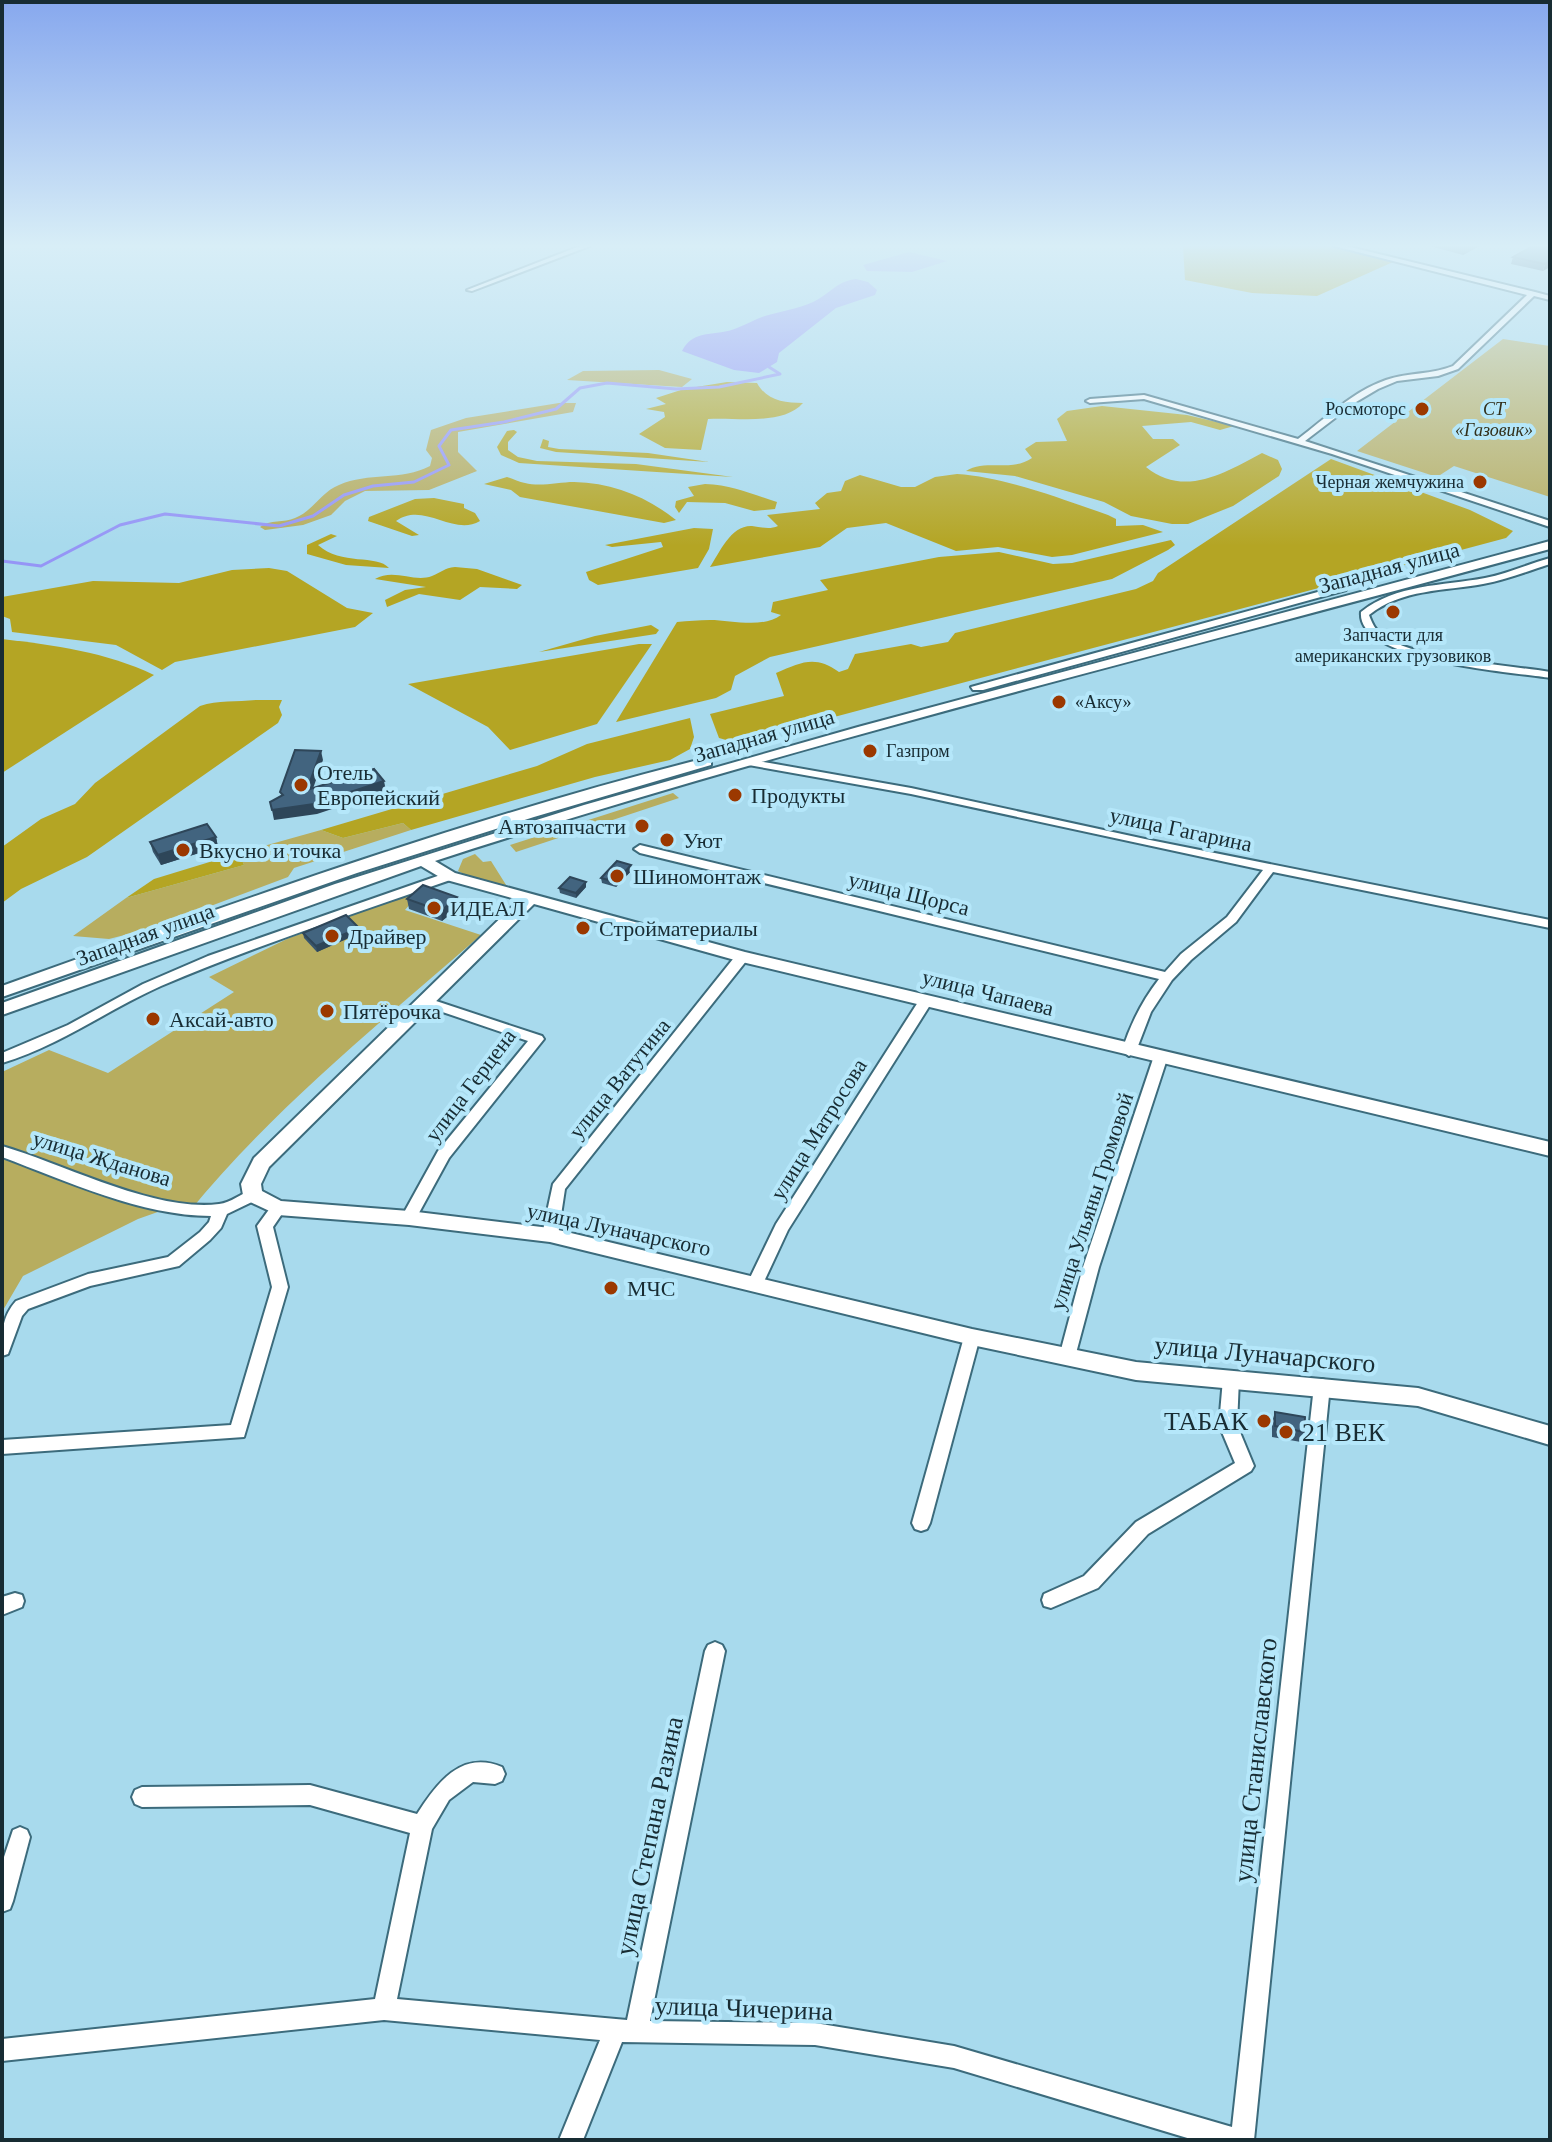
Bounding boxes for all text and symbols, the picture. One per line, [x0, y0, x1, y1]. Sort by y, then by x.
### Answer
place label: Росмоторс [1325, 399, 1406, 419]
park label: СТ «Газовик» [1455, 399, 1533, 440]
marker: Росмоторс [1413, 400, 1431, 418]
place label: Черная жемчужина [1316, 472, 1464, 492]
marker: Черная жемчужина [1471, 473, 1489, 491]
street label: Западная улица [1316, 537, 1462, 598]
marker: Запчасти для американских грузовиков [1384, 603, 1402, 621]
place label: Запчасти для американских грузовиков [1295, 625, 1491, 666]
place label: «Аксу» [1075, 692, 1132, 712]
marker: «Аксу» [1050, 693, 1068, 711]
street label: Западная улица [691, 703, 837, 767]
place label: Газпром [886, 741, 950, 761]
marker: Газпром [861, 742, 879, 760]
place label: Отель Европейский [317, 760, 440, 810]
marker: Отель Европейский [292, 776, 310, 794]
place label: Продукты [751, 783, 845, 808]
marker: Продукты [726, 786, 744, 804]
street label: улица Гагарина [1107, 802, 1255, 857]
place label: Автозапчасти [498, 814, 626, 839]
marker: Автозапчасти [633, 817, 651, 835]
place label: Уют [683, 828, 723, 853]
marker: Уют [658, 831, 676, 849]
place label: Вкусно и точка [199, 838, 342, 863]
marker: Вкусно и точка [174, 841, 192, 859]
place label: Шиномонтаж [633, 864, 762, 889]
street label: улица Щорса [846, 866, 972, 921]
marker: Шиномонтаж [608, 867, 626, 885]
place label: ИДЕАЛ [450, 896, 525, 921]
street label: Западная улица [73, 898, 218, 971]
marker: ИДЕАЛ [425, 899, 443, 917]
place label: Стройматериалы [599, 916, 758, 941]
marker: Стройматериалы [574, 919, 592, 937]
place label: Драйвер [348, 924, 427, 949]
marker: Драйвер [323, 927, 341, 945]
street label: улица Чапаева [919, 964, 1057, 1021]
place label: Пятёрочка [343, 999, 441, 1024]
marker: Пятёрочка [318, 1002, 336, 1020]
place label: Аксай-авто [169, 1007, 274, 1032]
marker: Аксай-авто [144, 1010, 162, 1028]
street label: улица Ватутина [563, 1013, 675, 1143]
street label: улица Герцена [420, 1024, 521, 1147]
street label: улица Матросова [765, 1054, 872, 1204]
street label: улица Ульяны Громовой [1045, 1089, 1138, 1313]
street label: улица Жданова [30, 1126, 174, 1191]
street label: улица Луначарского [525, 1198, 713, 1261]
place label: МЧС [627, 1276, 676, 1301]
marker: МЧС [602, 1279, 620, 1297]
street label: улица Луначарского [1153, 1330, 1377, 1379]
place label: ТАБАК [1164, 1407, 1249, 1436]
marker: ТАБАК [1255, 1412, 1273, 1430]
place label: 21 ВЕК [1302, 1418, 1386, 1447]
marker: 21 ВЕК [1277, 1423, 1295, 1441]
street label: улица Станиславского [1228, 1636, 1283, 1884]
street label: улица Степана Разина [610, 1713, 689, 1958]
street label: улица Чичерина [654, 1991, 834, 2026]

